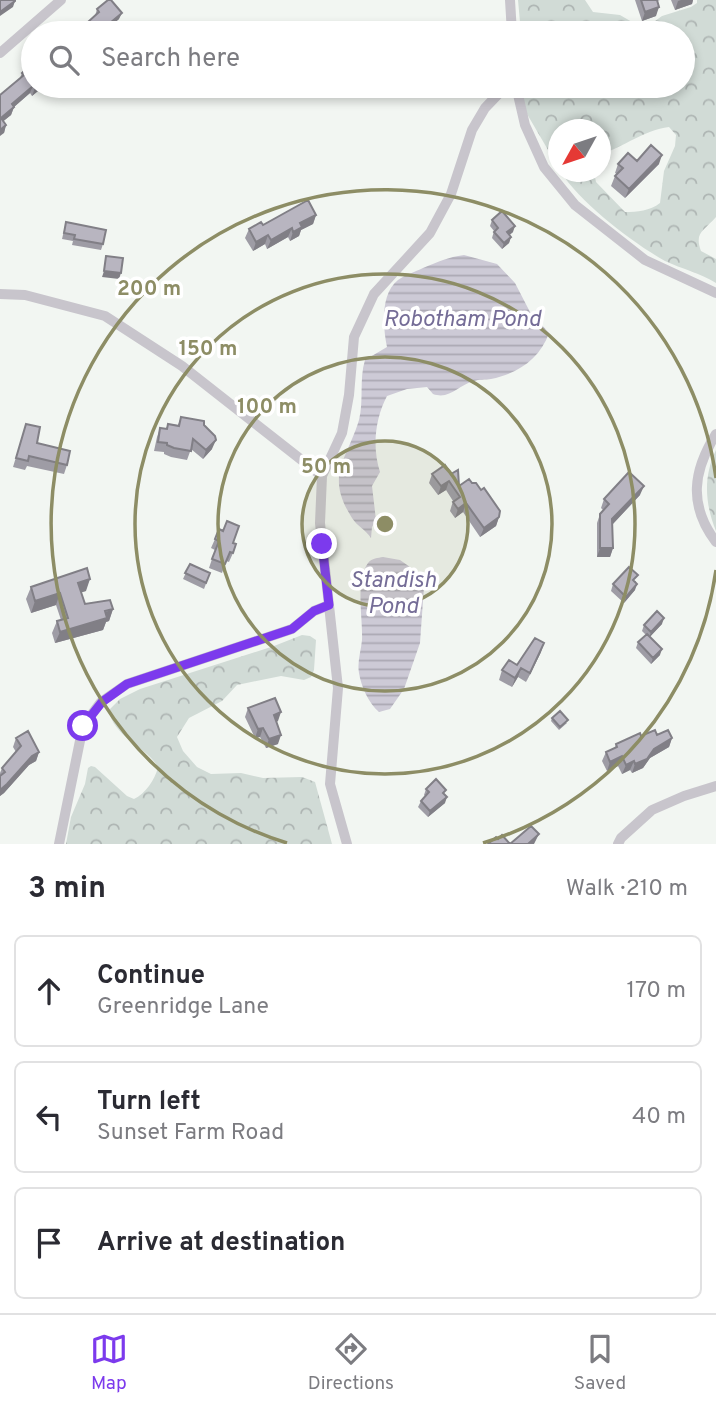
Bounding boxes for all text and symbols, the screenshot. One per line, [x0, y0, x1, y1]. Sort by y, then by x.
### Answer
search box [21, 21, 695, 98]
icon: search [45, 41, 83, 79]
text: Search here [101, 43, 240, 76]
north arrow [548, 119, 611, 182]
text: 200 m [117, 276, 181, 303]
water label: Robotham Pond [383, 306, 542, 335]
text: 150 m [179, 336, 237, 363]
text: 100 m [237, 394, 297, 421]
text: 50 m [301, 454, 351, 481]
centre of rings [373, 512, 397, 536]
route end [306, 528, 337, 559]
water label: Standish Pond [350, 567, 437, 622]
route start [67, 710, 98, 741]
text: 3 min [28, 871, 106, 908]
text: Walk · 210 m [566, 875, 688, 904]
text: Continue [97, 960, 205, 993]
icon: ahead [30, 972, 68, 1010]
text: 170 m [627, 977, 686, 1006]
text: Greenridge Lane [97, 993, 269, 1022]
text: Turn left [97, 1086, 201, 1119]
icon: left [30, 1098, 68, 1136]
text: 40 m [632, 1103, 686, 1132]
text: Sunset Farm Road [97, 1119, 284, 1148]
icon: arrive [30, 1224, 68, 1262]
text: Arrive at destination [97, 1227, 345, 1260]
tab: Map [90, 1330, 128, 1396]
tab: Directions [308, 1330, 394, 1396]
tab: Saved [574, 1330, 626, 1396]

